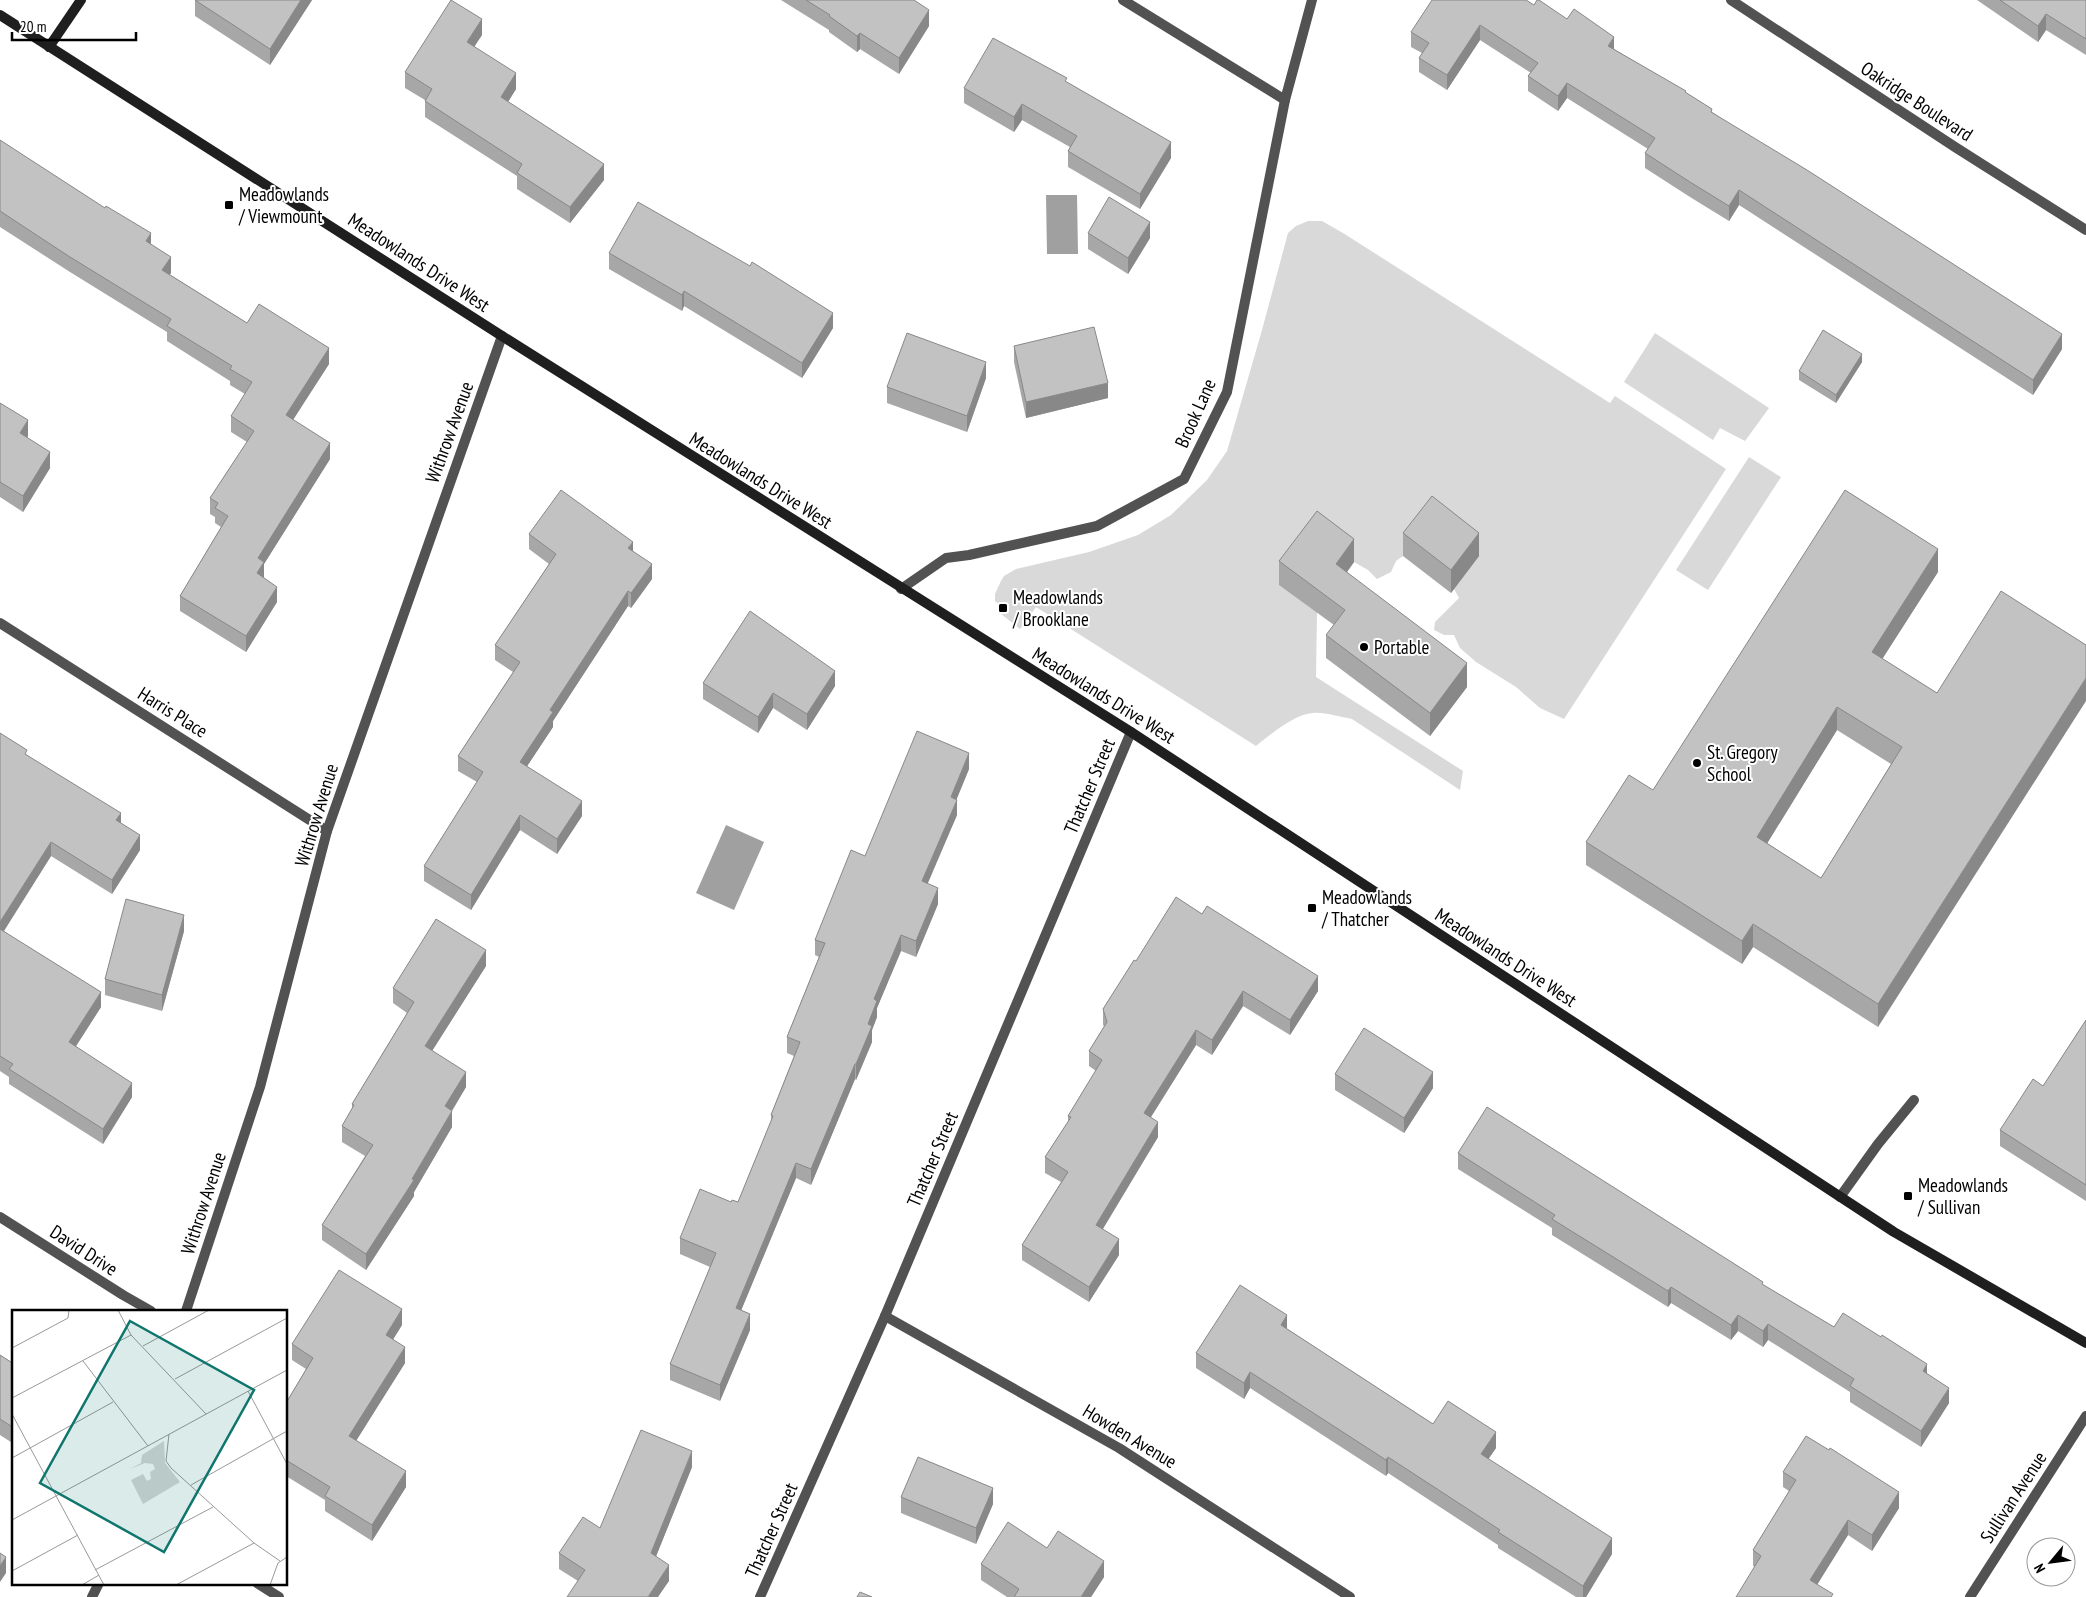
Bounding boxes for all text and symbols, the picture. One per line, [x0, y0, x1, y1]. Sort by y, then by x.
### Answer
scale bar [12, 10, 136, 42]
text: 20 m [20, 17, 46, 36]
street label: Oakridge Boulevard [1856, 56, 1978, 146]
place label: Meadowlands / Viewmount [238, 182, 329, 228]
marker: Meadowlands / Viewmount [223, 199, 235, 211]
street label: Meadowlands Drive West [344, 207, 495, 317]
street label: Brook Lane [1169, 375, 1221, 451]
street label: Withrow Avenue [420, 378, 478, 486]
street label: Meadowlands Drive West [685, 426, 838, 534]
place label: Meadowlands / Brooklane [1012, 585, 1103, 631]
marker: Meadowlands / Brooklane [997, 602, 1009, 614]
place label: Portable [1374, 635, 1429, 659]
street label: Meadowlands Drive West [1028, 641, 1181, 749]
marker: Portable [1358, 641, 1370, 653]
street label: Harris Place [134, 681, 212, 743]
street label: Thatcher Street [1058, 734, 1120, 837]
place label: St. Gregory School [1707, 740, 1778, 786]
marker: St. Gregory School [1691, 757, 1703, 769]
street label: Withrow Avenue [289, 761, 343, 869]
place label: Meadowlands / Thatcher [1321, 885, 1412, 931]
marker: Meadowlands / Thatcher [1306, 902, 1318, 914]
street label: Meadowlands Drive West [1431, 902, 1582, 1012]
street label: Thatcher Street [901, 1107, 963, 1210]
street label: Withrow Avenue [175, 1149, 231, 1257]
place label: Meadowlands / Sullivan [1917, 1173, 2008, 1219]
marker: Meadowlands / Sullivan [1902, 1190, 1914, 1202]
street label: David Drive [46, 1219, 122, 1281]
inset map [12, 1310, 288, 1584]
street label: Howden Avenue [1079, 1399, 1181, 1474]
street label: Sullivan Avenue [1975, 1447, 2052, 1547]
street label: Thatcher Street [739, 1478, 803, 1581]
north arrow [2026, 1537, 2076, 1587]
text: N [2030, 1561, 2049, 1576]

